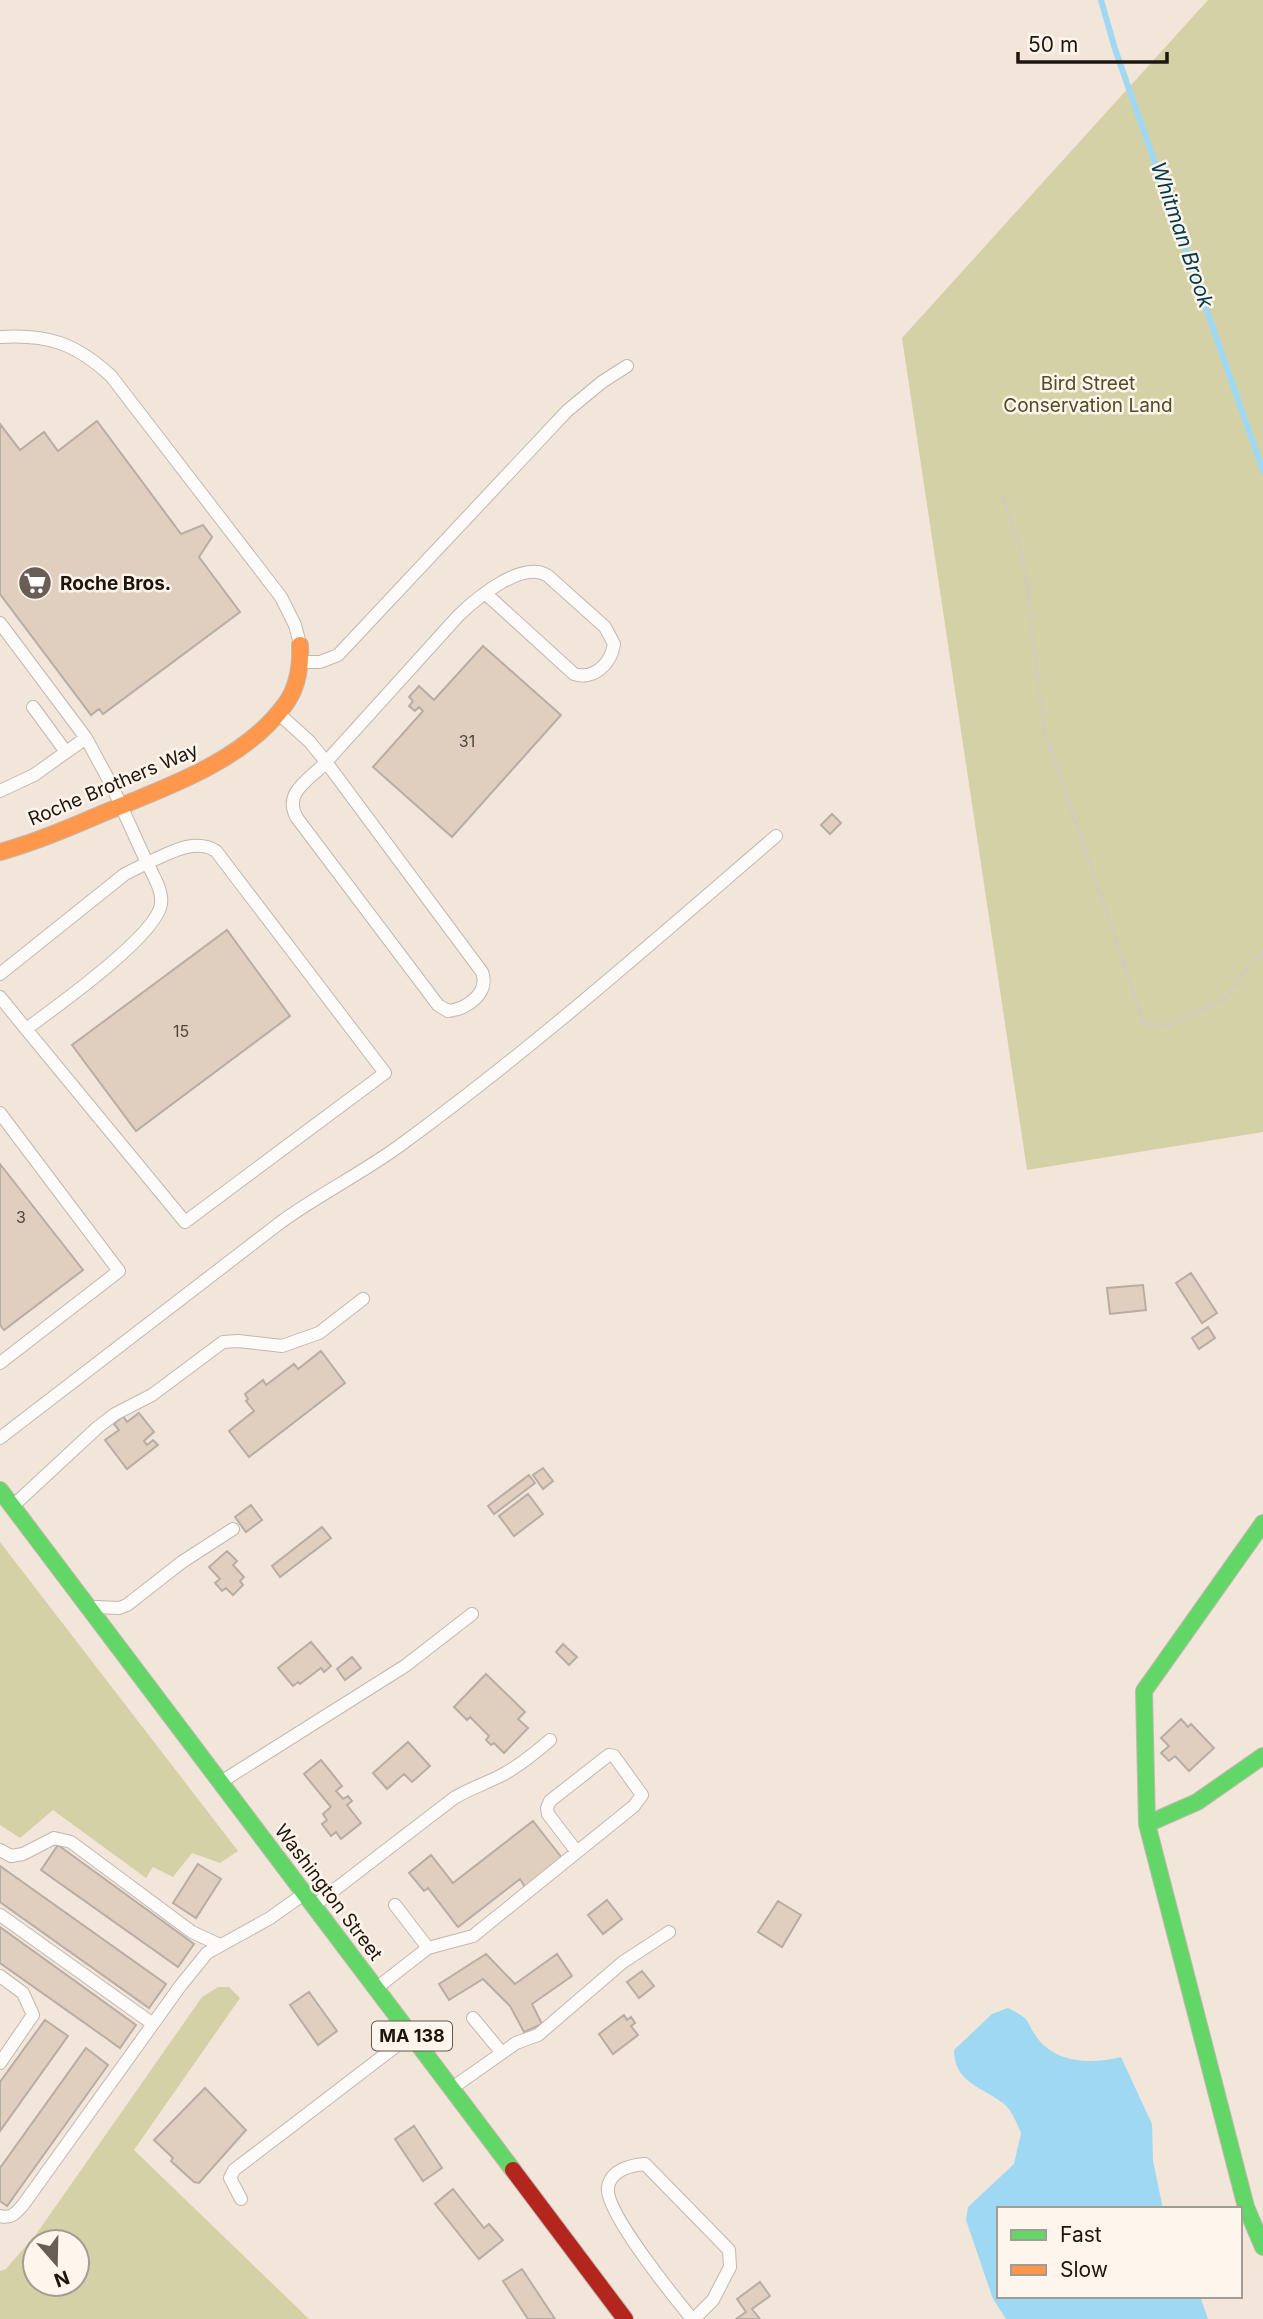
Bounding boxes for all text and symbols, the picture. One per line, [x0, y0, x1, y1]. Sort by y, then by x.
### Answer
scale bar [1018, 21, 1167, 65]
text: 50 m [1028, 32, 1078, 57]
water label: Whitman Brook [1146, 159, 1219, 312]
park label: Bird Street Conservation Land [1003, 372, 1173, 417]
supermarket icon: Roche Bros. [16, 564, 54, 602]
place label: Roche Bros. [60, 572, 171, 595]
house number: 31 [459, 731, 475, 751]
street label: Roche Brothers Way [25, 738, 202, 831]
house number: 15 [173, 1021, 189, 1041]
house number: 3 [16, 1207, 26, 1227]
street label: Washington Street [270, 1820, 387, 1965]
road number: MA 138 [372, 2022, 452, 2050]
legend [997, 2207, 1242, 2298]
text: Fast [1060, 2222, 1102, 2247]
north arrow [21, 2228, 91, 2298]
text: Slow [1060, 2257, 1108, 2282]
text: N [51, 2265, 72, 2292]

